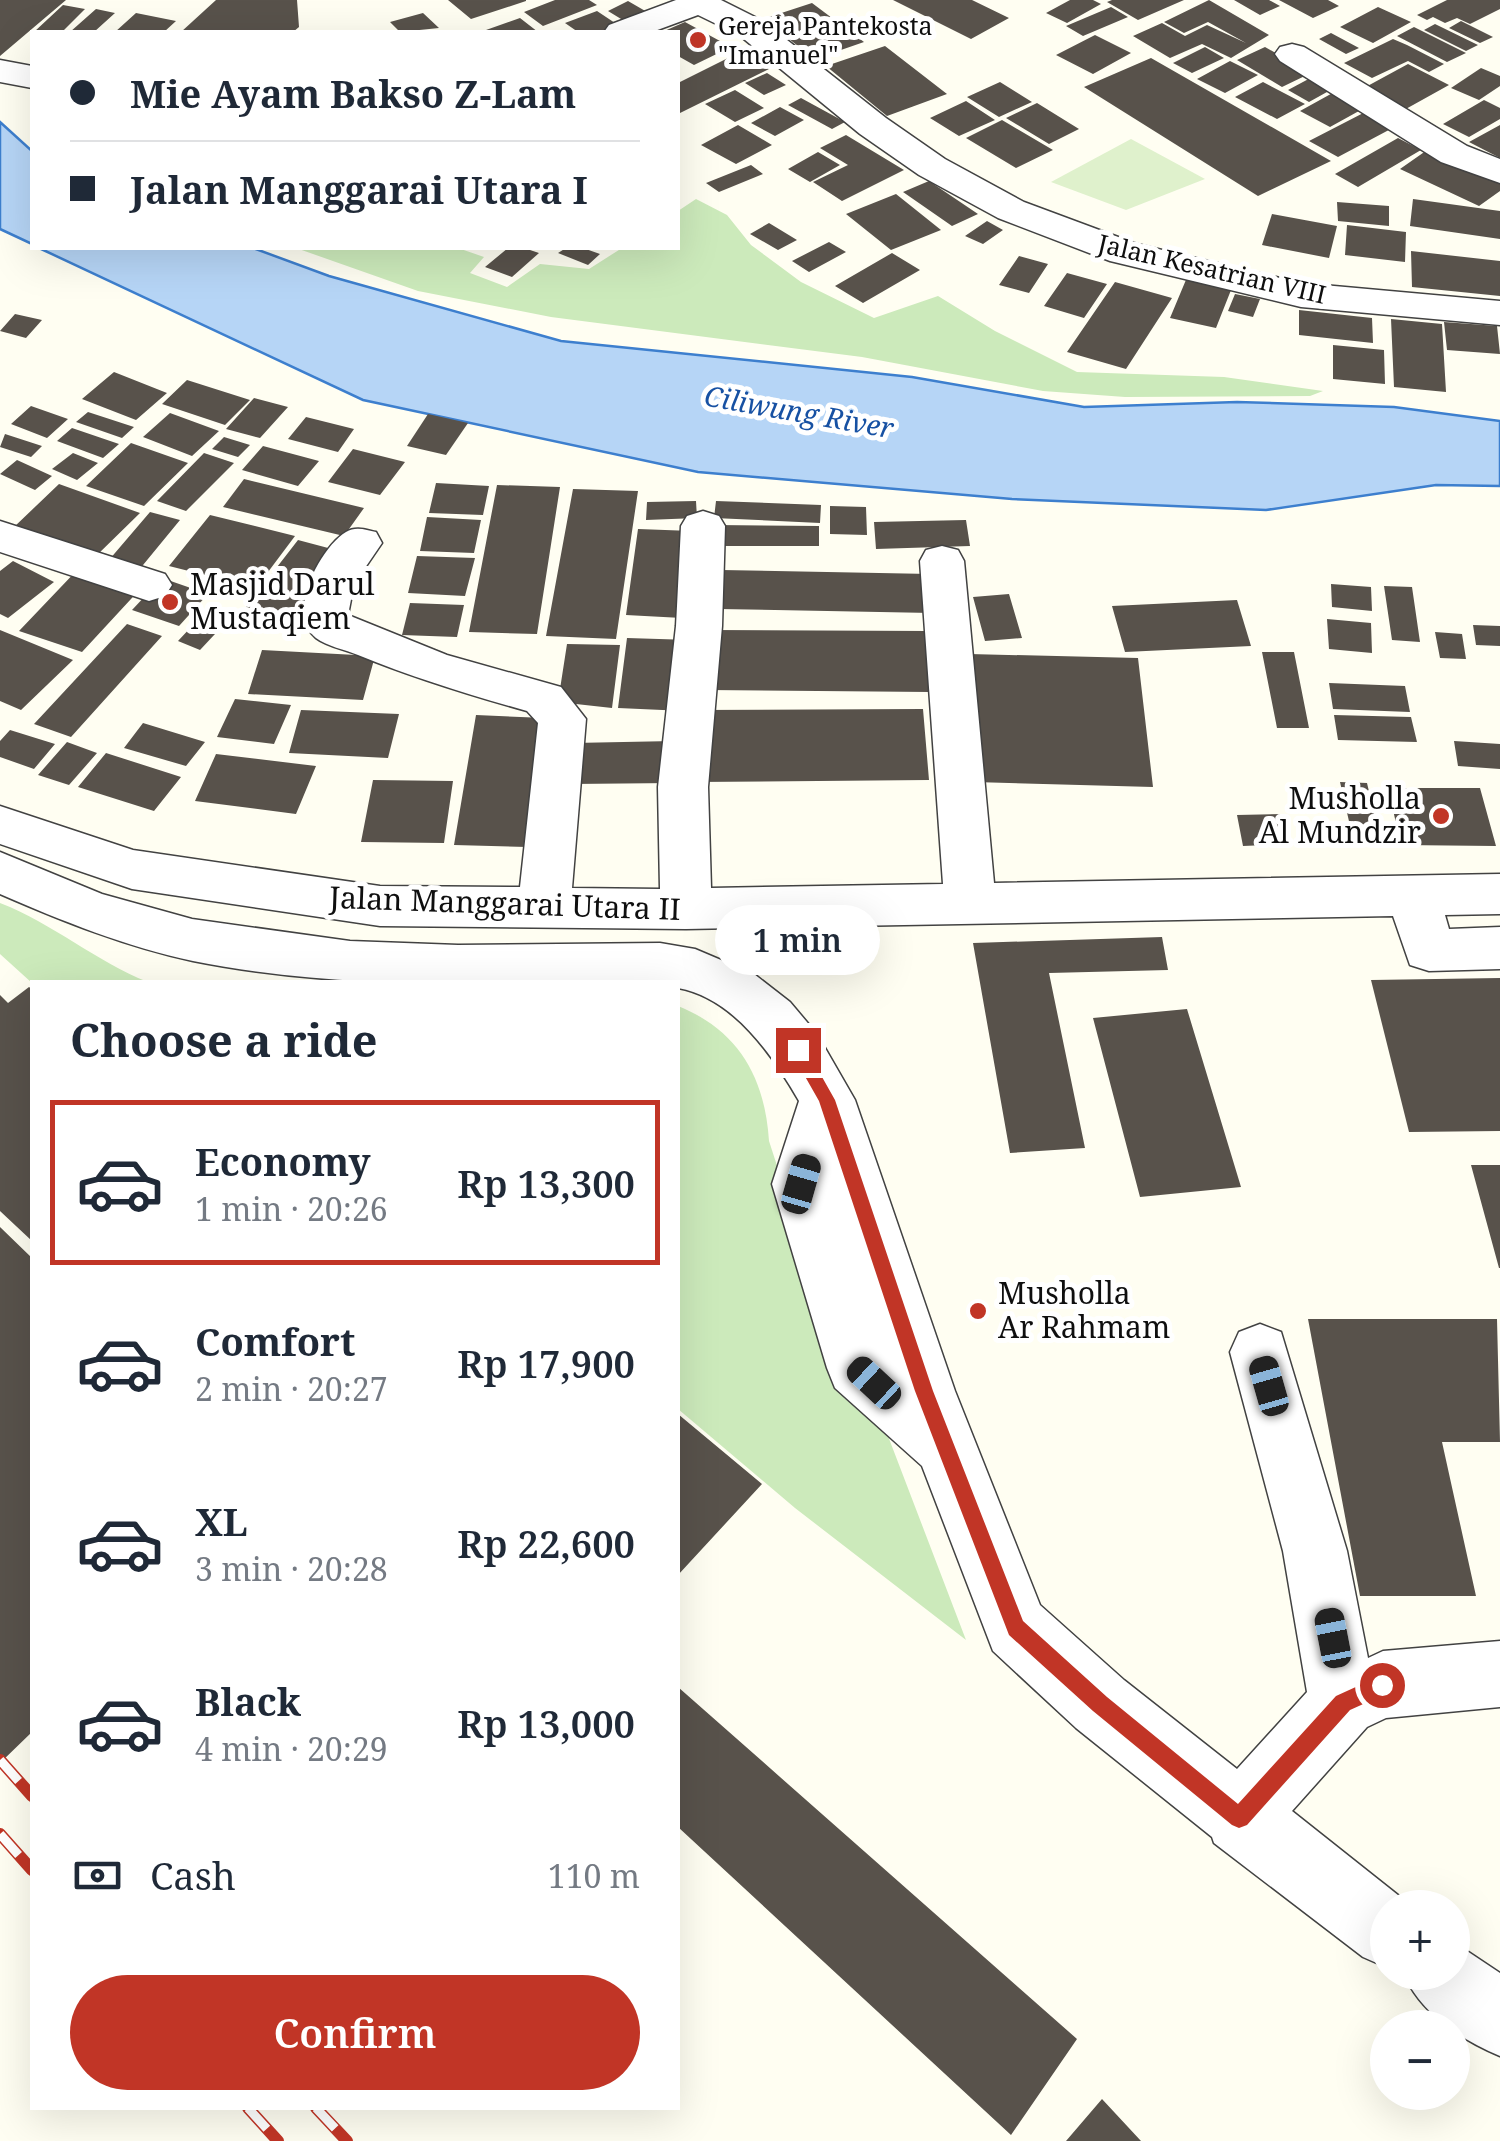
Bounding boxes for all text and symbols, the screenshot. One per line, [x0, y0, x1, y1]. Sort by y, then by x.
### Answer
place label: Gereja Pantekosta "Imanuel" [718, 8, 933, 71]
marker: Gereja Pantekosta "Imanuel" [687, 29, 709, 51]
text: Mie Ayam Bakso Z-Lam [130, 67, 576, 119]
text: Jalan Manggarai Utara I [130, 163, 588, 215]
street label: Jalan Kesatrian VIII [1094, 225, 1329, 311]
water label: Ciliwung River [702, 376, 898, 447]
place label: Masjid Darul Mustaqiem [190, 563, 375, 638]
marker: Masjid Darul Mustaqiem [159, 591, 181, 613]
place label: Musholla Al Mundzir [1259, 777, 1421, 852]
marker: Musholla Al Mundzir [1430, 805, 1452, 827]
street label: Jalan Manggarai Utara II [328, 876, 681, 929]
callout: 1 min [716, 905, 880, 975]
text: 1 min [753, 918, 842, 961]
text: Choose a ride [70, 1009, 378, 1070]
route end [776, 1028, 821, 1073]
text: Economy [195, 1135, 371, 1187]
icon: car [75, 1138, 165, 1228]
car [778, 1151, 824, 1217]
text: Rp 13,300 [457, 1157, 635, 1209]
text: 1 min · 20:26 [195, 1187, 388, 1230]
place label: Musholla Ar Rahmam [998, 1272, 1170, 1347]
marker: Musholla Ar Rahmam [967, 1300, 989, 1322]
text: Comfort [195, 1315, 355, 1367]
icon: car [75, 1318, 165, 1408]
text: Rp 17,900 [457, 1337, 635, 1389]
car [842, 1352, 906, 1414]
car [1246, 1353, 1292, 1419]
text: 2 min · 20:27 [195, 1367, 388, 1410]
text: XL [195, 1495, 248, 1547]
icon: car [75, 1498, 165, 1588]
text: Rp 22,600 [457, 1517, 635, 1569]
text: 3 min · 20:28 [195, 1547, 388, 1590]
car [1313, 1606, 1353, 1670]
route start [1360, 1663, 1405, 1708]
text: Black [195, 1675, 301, 1727]
icon: car [75, 1678, 165, 1768]
text: Rp 13,000 [457, 1697, 635, 1749]
text: 4 min · 20:29 [195, 1727, 388, 1770]
icon: cash [70, 1848, 125, 1903]
text: Cash [150, 1849, 236, 1901]
text: 110 m [548, 1854, 640, 1897]
map controls [1370, 1890, 1470, 2110]
button: + [1370, 1890, 1470, 1990]
button: Confirm [70, 1975, 640, 2090]
button: − [1370, 2010, 1470, 2110]

